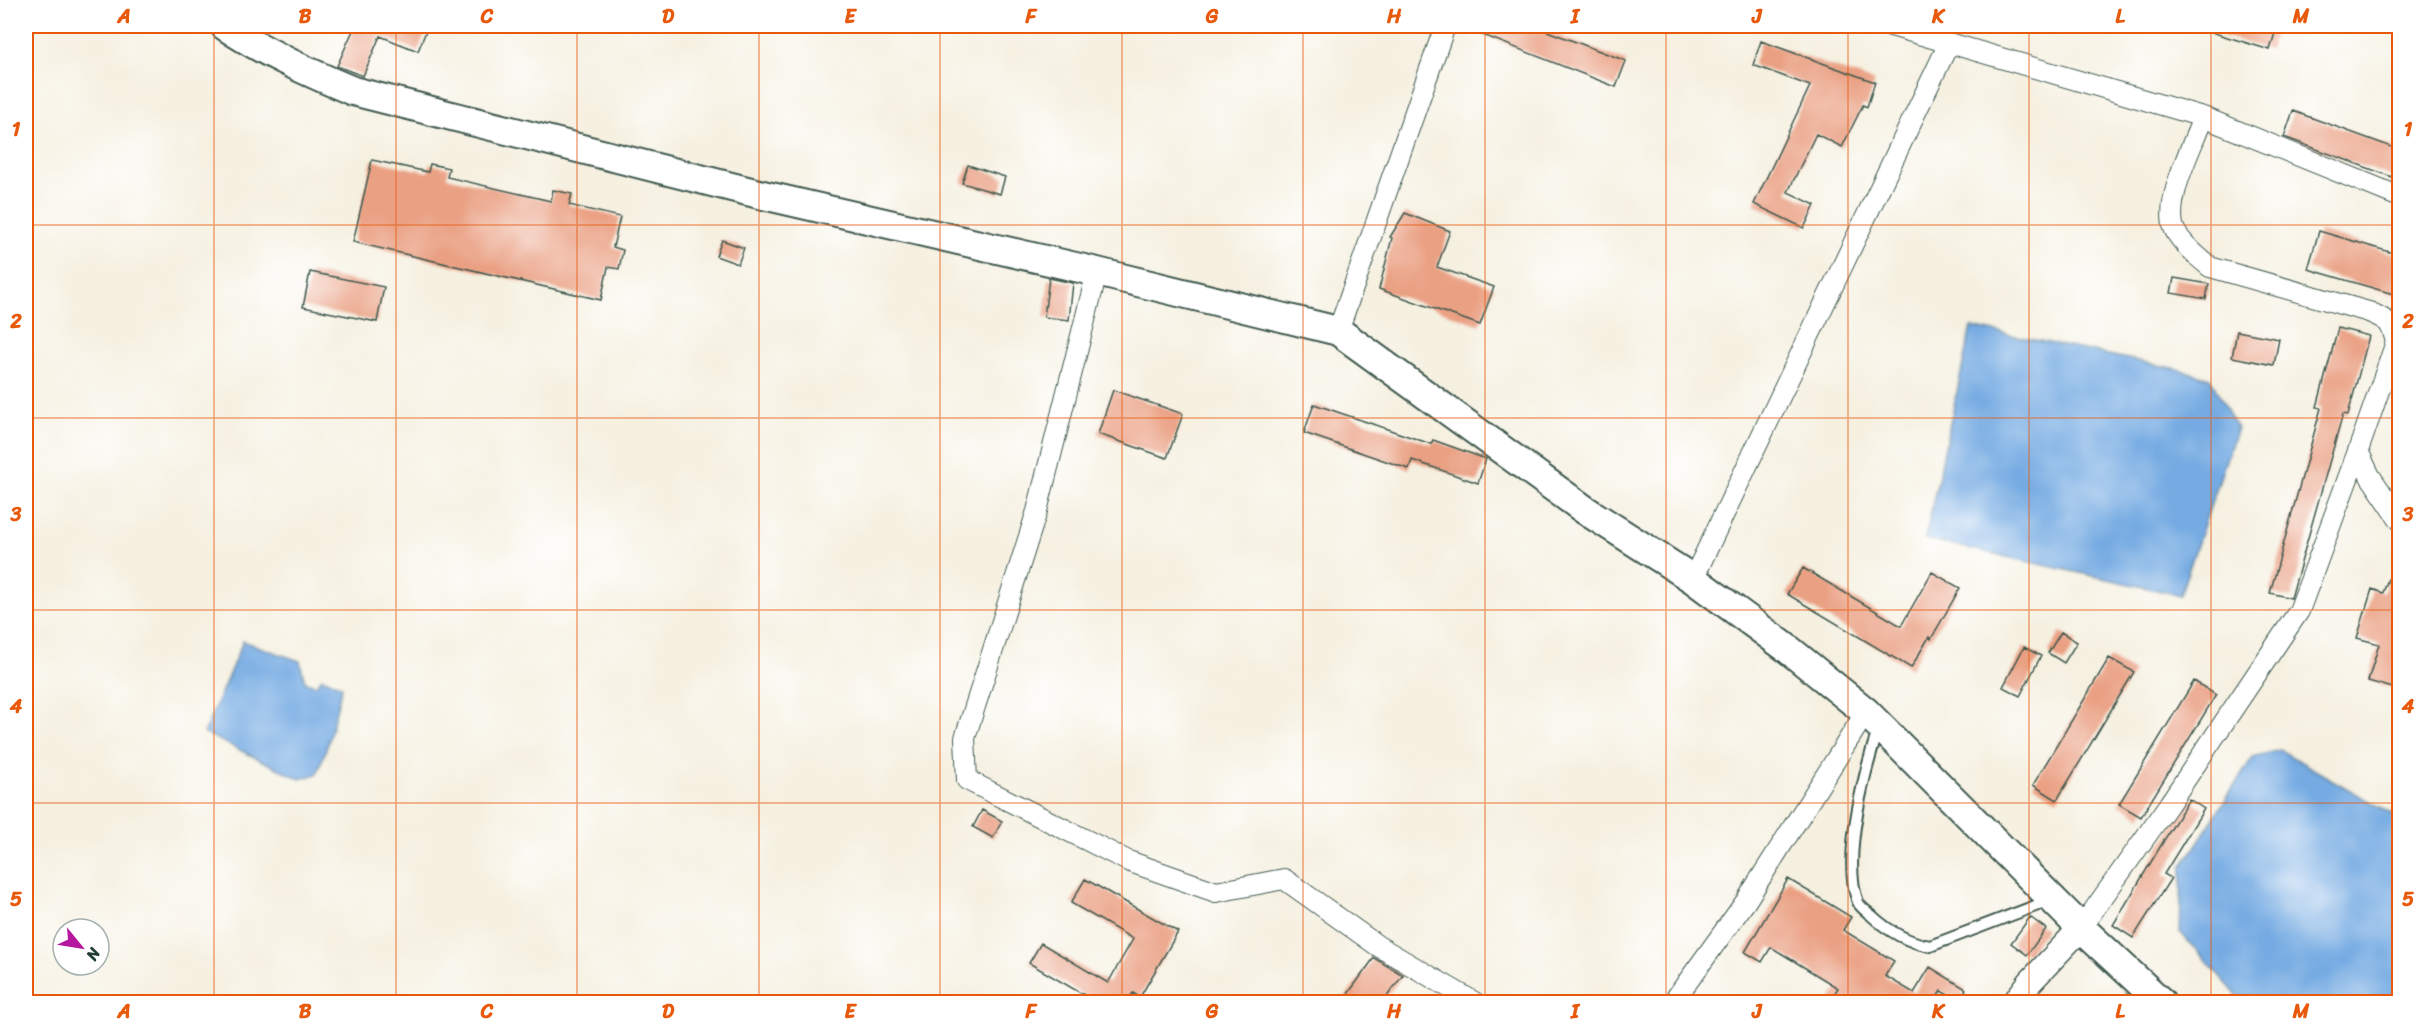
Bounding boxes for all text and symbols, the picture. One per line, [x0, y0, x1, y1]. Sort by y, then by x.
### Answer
text: A [116, 0, 131, 34]
text: B [299, 0, 312, 34]
text: C [480, 0, 494, 34]
text: D [662, 0, 675, 34]
text: E [844, 0, 857, 34]
text: F [1025, 0, 1038, 34]
text: G [1205, 0, 1219, 34]
text: H [1386, 0, 1402, 34]
text: I [1570, 0, 1581, 34]
text: J [1751, 0, 1763, 34]
text: K [1931, 0, 1946, 34]
text: L [2115, 0, 2125, 34]
text: M [2292, 0, 2310, 34]
text: 1 [12, 112, 21, 147]
text: 1 [2404, 112, 2413, 147]
text: 2 [9, 304, 22, 339]
text: 2 [2401, 304, 2414, 339]
text: 3 [10, 497, 22, 532]
text: 3 [2402, 497, 2414, 532]
text: 4 [9, 689, 23, 724]
text: 4 [2401, 689, 2415, 724]
text: 5 [10, 882, 22, 917]
text: 5 [2402, 882, 2414, 917]
north arrow [51, 917, 111, 977]
text: N [78, 941, 109, 967]
text: A [116, 994, 131, 1028]
text: B [299, 994, 312, 1028]
text: C [480, 994, 494, 1028]
text: D [662, 994, 675, 1028]
text: E [844, 994, 857, 1028]
text: F [1025, 994, 1038, 1028]
text: G [1205, 994, 1219, 1028]
text: H [1386, 994, 1402, 1028]
text: I [1570, 994, 1581, 1028]
text: J [1751, 994, 1763, 1028]
text: K [1931, 994, 1946, 1028]
text: L [2115, 994, 2125, 1028]
text: M [2292, 994, 2310, 1028]

